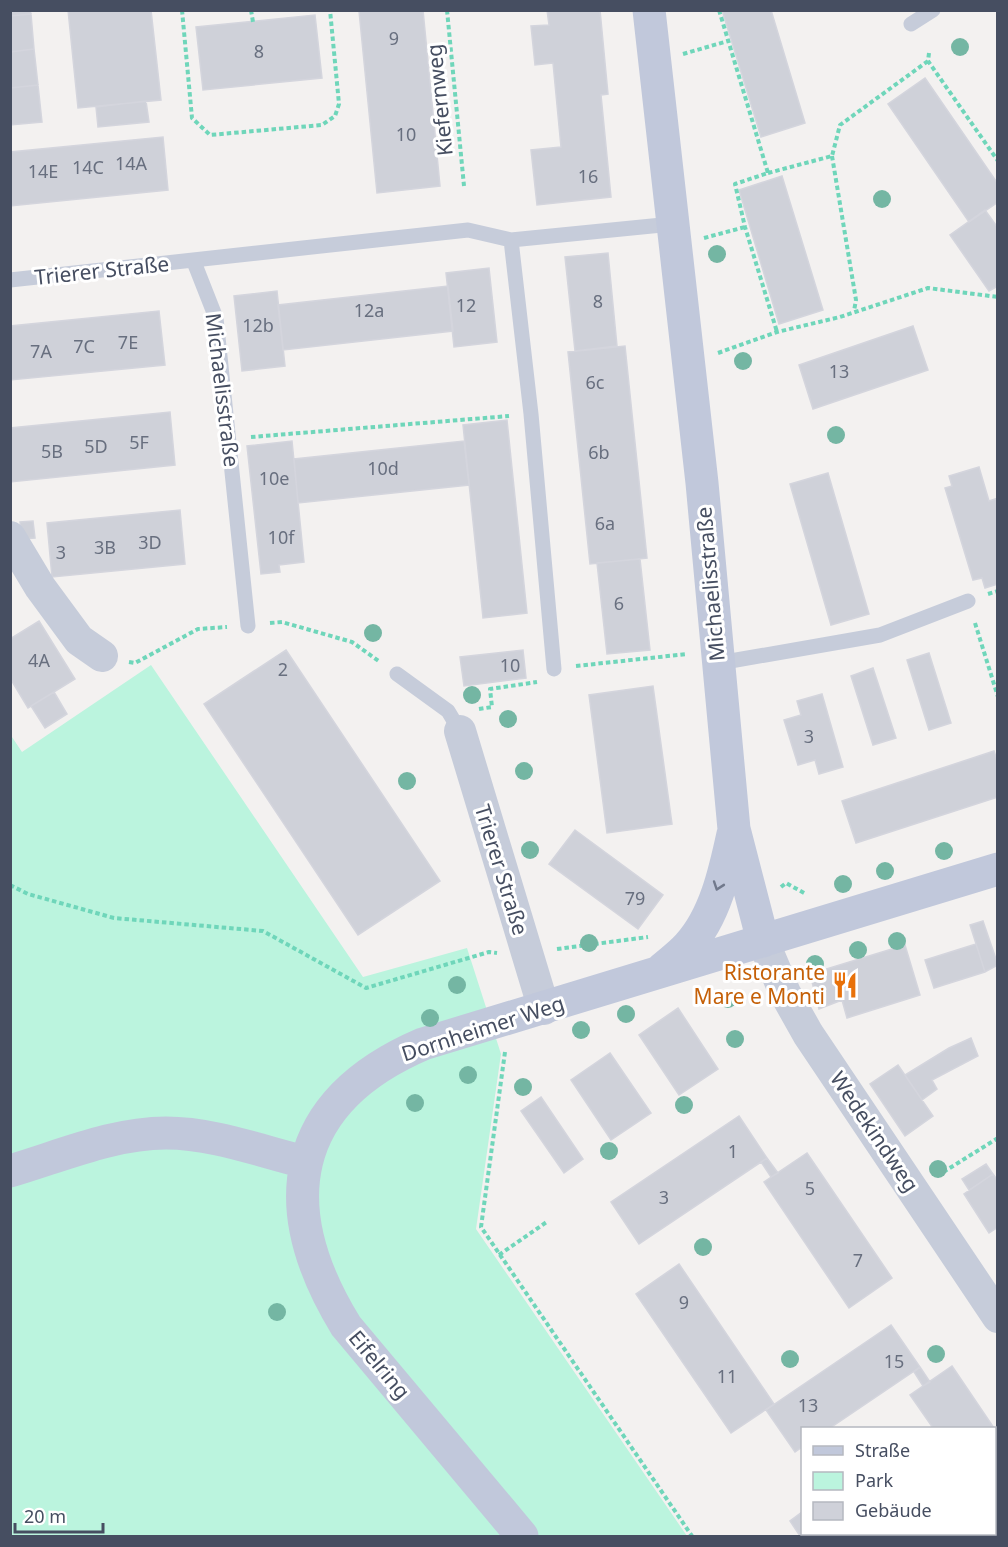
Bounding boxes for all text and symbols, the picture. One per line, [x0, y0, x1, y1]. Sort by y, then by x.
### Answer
house number: 9 [389, 26, 399, 50]
house number: 8 [254, 39, 264, 63]
street label: Kiefernweg [419, 43, 459, 157]
house number: 10 [396, 122, 416, 146]
house number: 14A [115, 151, 148, 175]
house number: 14C [72, 155, 104, 179]
house number: 14E [28, 159, 58, 183]
house number: 16 [578, 164, 598, 188]
street label: Trierer Straße [33, 249, 171, 291]
house number: 8 [593, 289, 603, 313]
house number: 12 [456, 293, 476, 317]
house number: 12a [354, 298, 384, 322]
street label: Michaelisstraße [200, 311, 246, 468]
house number: 12b [242, 313, 274, 337]
house number: 7E [118, 330, 138, 354]
house number: 7C [73, 334, 95, 358]
house number: 7A [30, 339, 52, 363]
house number: 13 [829, 359, 849, 383]
house number: 6c [586, 370, 605, 394]
house number: 5F [129, 430, 149, 454]
house number: 5D [84, 434, 108, 458]
house number: 5B [41, 439, 63, 463]
house number: 6b [588, 440, 610, 464]
house number: 10d [367, 456, 399, 480]
house number: 10e [259, 466, 289, 490]
street label: Michaelisstraße [689, 506, 731, 662]
house number: 6a [595, 511, 615, 535]
house number: 10f [268, 525, 295, 549]
house number: 3D [138, 530, 162, 554]
house number: 3B [94, 535, 116, 559]
house number: 3 [56, 540, 66, 564]
house number: 6 [614, 591, 624, 615]
house number: 4A [28, 648, 50, 672]
house number: 10 [500, 653, 520, 677]
house number: 2 [278, 657, 288, 681]
house number: 3 [804, 724, 814, 748]
street label: Trierer Straße [469, 801, 535, 938]
one-way arrow [713, 880, 726, 891]
house number: 79 [625, 886, 645, 910]
place label: Ristorante Mare e Monti [694, 958, 825, 1010]
restaurant icon: Ristorante Mare e Monti [830, 970, 860, 1000]
street label: Dornheimer Weg [398, 989, 568, 1068]
street label: Wedekindweg [824, 1066, 925, 1197]
house number: 1 [728, 1139, 738, 1163]
house number: 5 [805, 1176, 815, 1200]
house number: 3 [659, 1185, 669, 1209]
house number: 7 [853, 1248, 863, 1272]
house number: 9 [679, 1290, 689, 1314]
street label: Eifelring [343, 1324, 417, 1405]
house number: 15 [884, 1349, 904, 1373]
house number: 11 [717, 1364, 737, 1388]
house number: 13 [798, 1393, 818, 1417]
legend [801, 1427, 996, 1535]
text: Straße [855, 1438, 910, 1462]
text: Park [855, 1468, 893, 1492]
scale bar [15, 1496, 104, 1534]
text: Gebäude [855, 1498, 932, 1522]
text: 20 m [24, 1504, 66, 1528]

